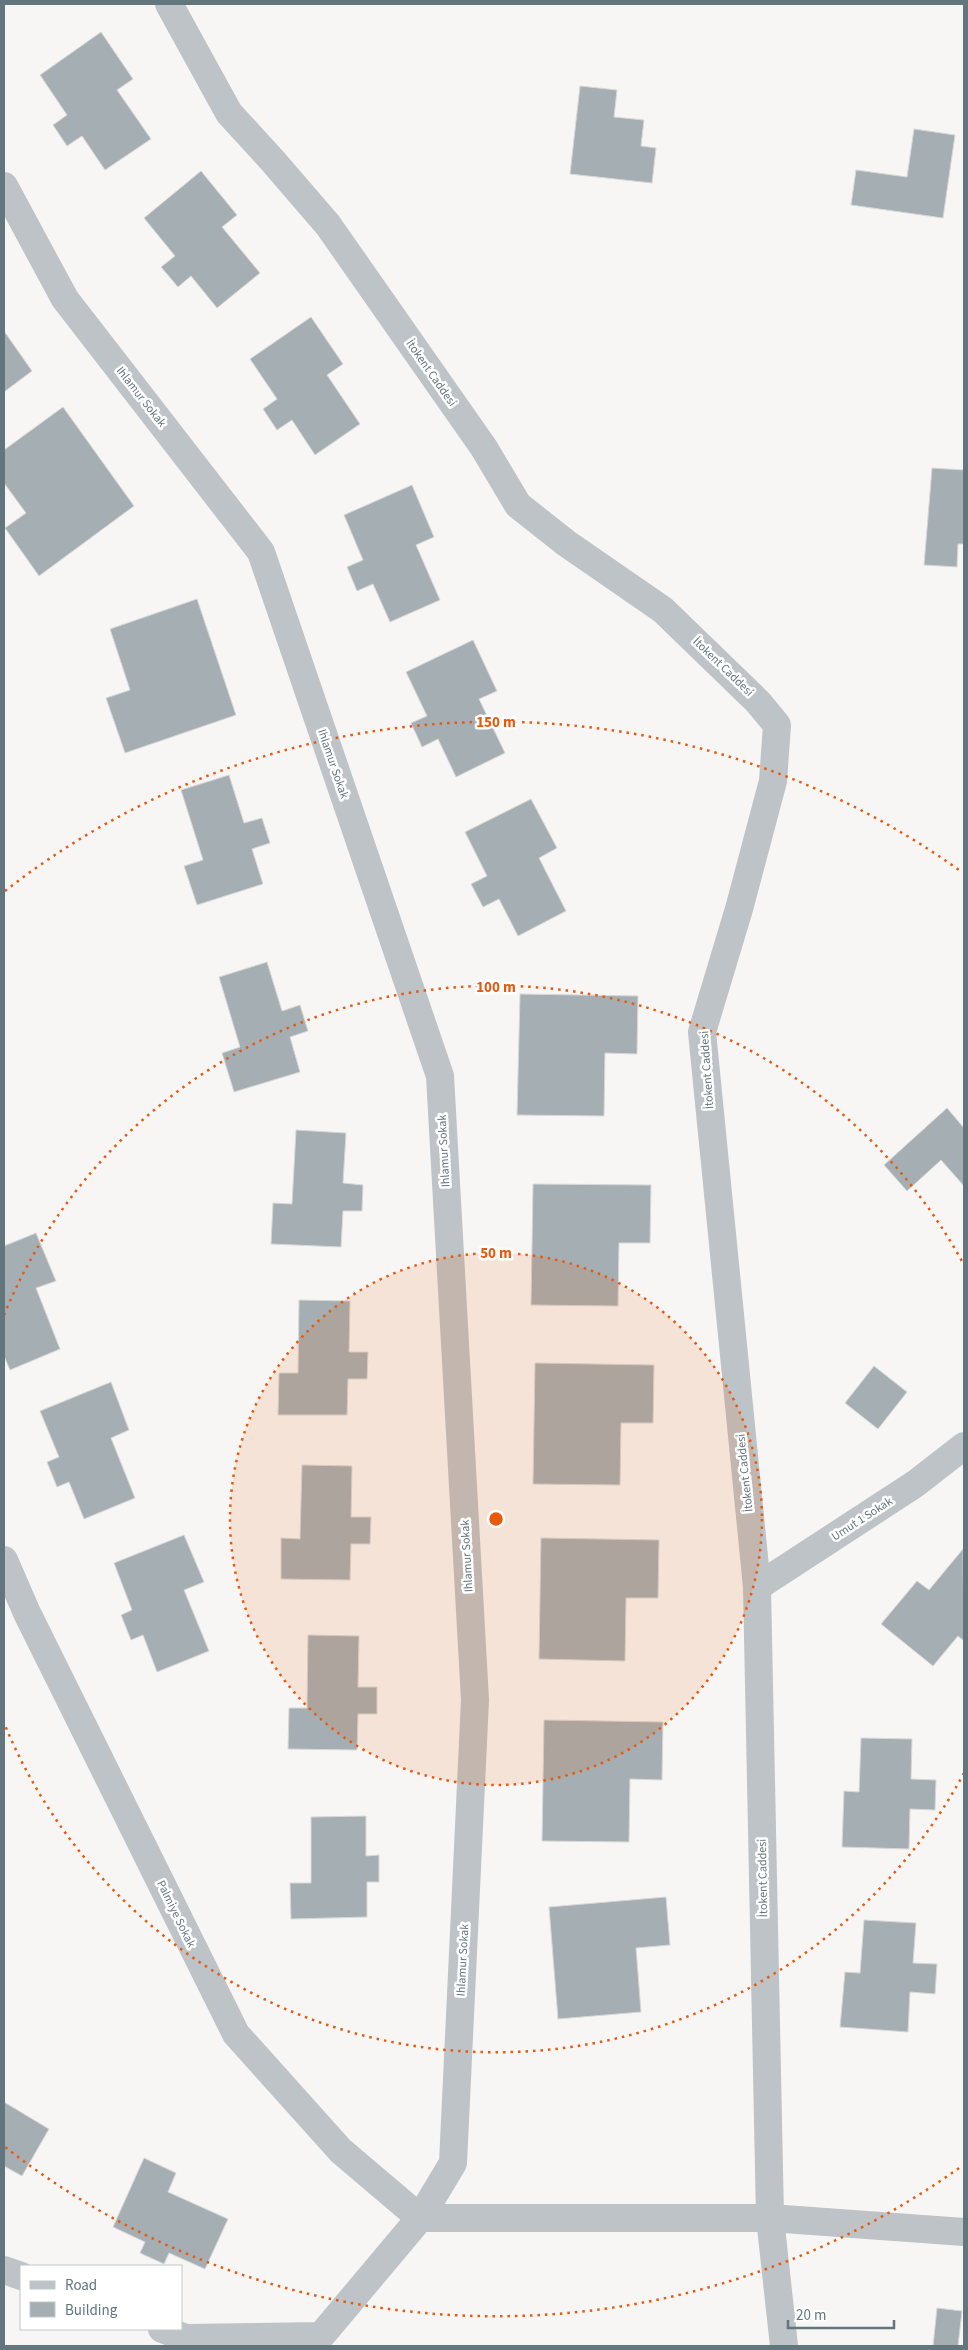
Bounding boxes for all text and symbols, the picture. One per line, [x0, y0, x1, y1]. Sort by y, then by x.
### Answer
street label: İtokent Caddesi [402, 336, 460, 410]
street label: Ihlamur Sokak [112, 363, 170, 431]
street label: İtokent Caddesi [689, 634, 757, 700]
text: 150 m [476, 712, 516, 733]
street label: Ihlamur Sokak [313, 727, 353, 801]
text: 100 m [476, 977, 516, 998]
street label: İtokent Caddesi [696, 1030, 718, 1110]
street label: Ihlamur Sokak [434, 1114, 454, 1188]
text: 50 m [480, 1243, 512, 1264]
street label: İtokent Caddesi [732, 1433, 758, 1513]
street label: Umut 1 Sokak [828, 1493, 896, 1545]
centre of rings [487, 1510, 505, 1528]
street label: Ihlamur Sokak [457, 1519, 477, 1593]
street label: İtokent Caddesi [754, 1839, 772, 1917]
street label: Palmiye Sokak [152, 1878, 200, 1951]
street label: Ihlamur Sokak [453, 1923, 473, 1997]
legend [20, 2265, 182, 2330]
text: Road [65, 2275, 97, 2296]
scale bar [788, 2298, 894, 2330]
text: Building [65, 2300, 118, 2321]
text: 20 m [796, 2305, 826, 2326]

